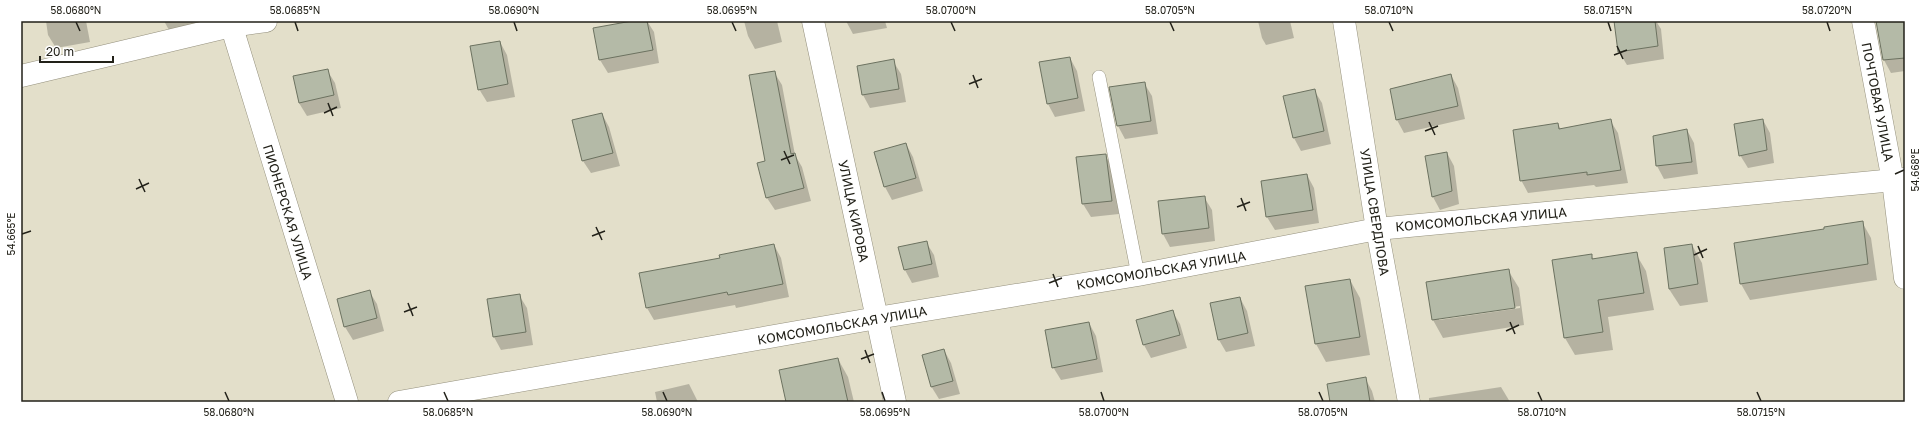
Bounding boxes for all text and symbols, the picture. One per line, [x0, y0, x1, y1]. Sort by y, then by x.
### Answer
text: 58.0680°N [51, 4, 101, 16]
text: 58.0685°N [270, 4, 320, 16]
text: 58.0690°N [489, 4, 539, 16]
text: 58.0695°N [707, 4, 757, 16]
text: 58.0700°N [926, 4, 976, 16]
text: 58.0705°N [1145, 4, 1195, 16]
text: 58.0710°N [1365, 4, 1413, 16]
text: 58.0715°N [1584, 4, 1632, 16]
text: 58.0720°N [1802, 4, 1852, 16]
scale bar [40, 38, 113, 64]
street label: ПОЧТОВАЯ УЛИЦА [1859, 41, 1897, 163]
text: 20 m [46, 44, 74, 59]
street label: ПИОНЕРСКАЯ УЛИЦА [260, 142, 316, 282]
street label: УЛИЦА СВЕРДЛОВА [1357, 147, 1393, 277]
text: 54.668°E [1909, 148, 1921, 192]
street label: УЛИЦА КИРОВА [835, 159, 873, 264]
street label: КОМСОМОЛЬСКАЯ УЛИЦА [1395, 204, 1568, 234]
text: 54.665°E [5, 213, 17, 255]
street label: КОМСОМОЛЬСКАЯ УЛИЦА [1075, 247, 1247, 293]
street label: КОМСОМОЛЬСКАЯ УЛИЦА [756, 302, 928, 348]
text: 58.0680°N [204, 406, 254, 418]
text: 58.0685°N [423, 406, 473, 418]
text: 58.0690°N [642, 406, 692, 418]
text: 58.0695°N [860, 406, 910, 418]
text: 58.0700°N [1079, 406, 1129, 418]
text: 58.0705°N [1298, 406, 1348, 418]
text: 58.0710°N [1518, 406, 1566, 418]
text: 58.0715°N [1737, 406, 1785, 418]

